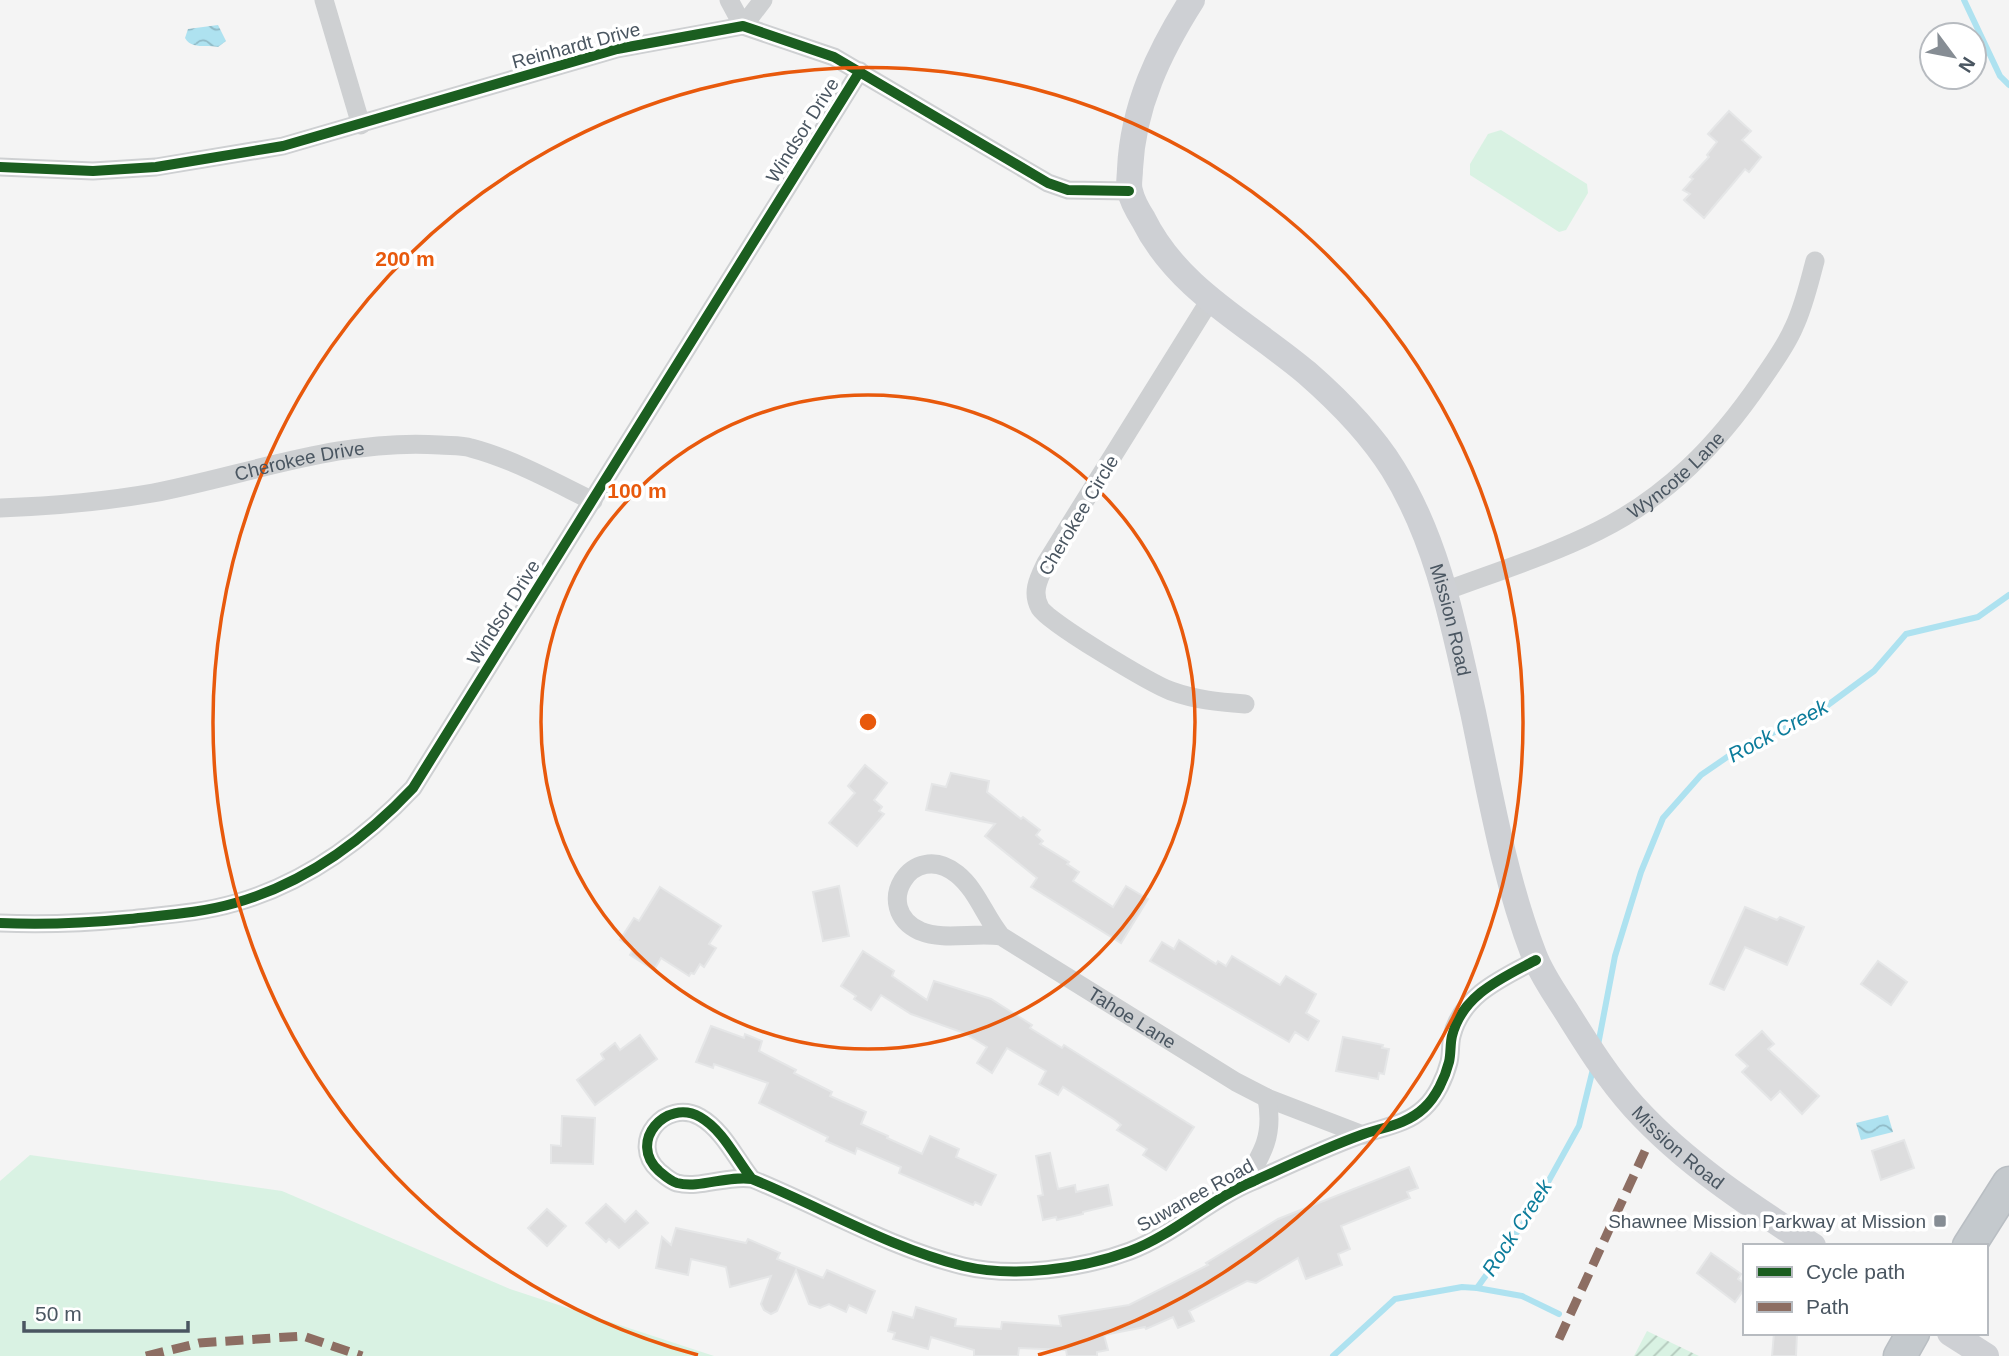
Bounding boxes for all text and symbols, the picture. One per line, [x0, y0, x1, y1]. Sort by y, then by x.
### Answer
street label: Reinhardt Drive [510, 18, 643, 73]
north arrow [1918, 21, 1988, 91]
text: N [1954, 53, 1980, 76]
street label: Windsor Drive [762, 74, 843, 186]
text: 200 m [375, 247, 435, 270]
street label: Wyncote Lane [1624, 427, 1729, 523]
street label: Cherokee Drive [232, 437, 366, 485]
street label: Cherokee Circle [1034, 451, 1123, 579]
text: 100 m [607, 479, 667, 502]
street label: Windsor Drive [463, 556, 544, 668]
street label: Mission Road [1426, 561, 1475, 678]
water label: Rock Creek [1724, 694, 1833, 766]
centre of rings [856, 710, 880, 734]
street label: Tahoe Lane [1084, 983, 1180, 1053]
street label: Mission Road [1628, 1102, 1728, 1193]
street label: Suwanee Road [1133, 1155, 1257, 1236]
water label: Rock Creek [1477, 1174, 1557, 1280]
place label: Shawnee Mission Parkway at Mission [1608, 1211, 1926, 1232]
marker: Shawnee Mission Parkway at Mission [1932, 1213, 1948, 1229]
legend [1743, 1244, 1988, 1335]
text: Cycle path [1806, 1260, 1905, 1283]
scale bar [24, 1290, 189, 1334]
text: Path [1806, 1295, 1849, 1318]
text: 50 m [35, 1302, 82, 1325]

